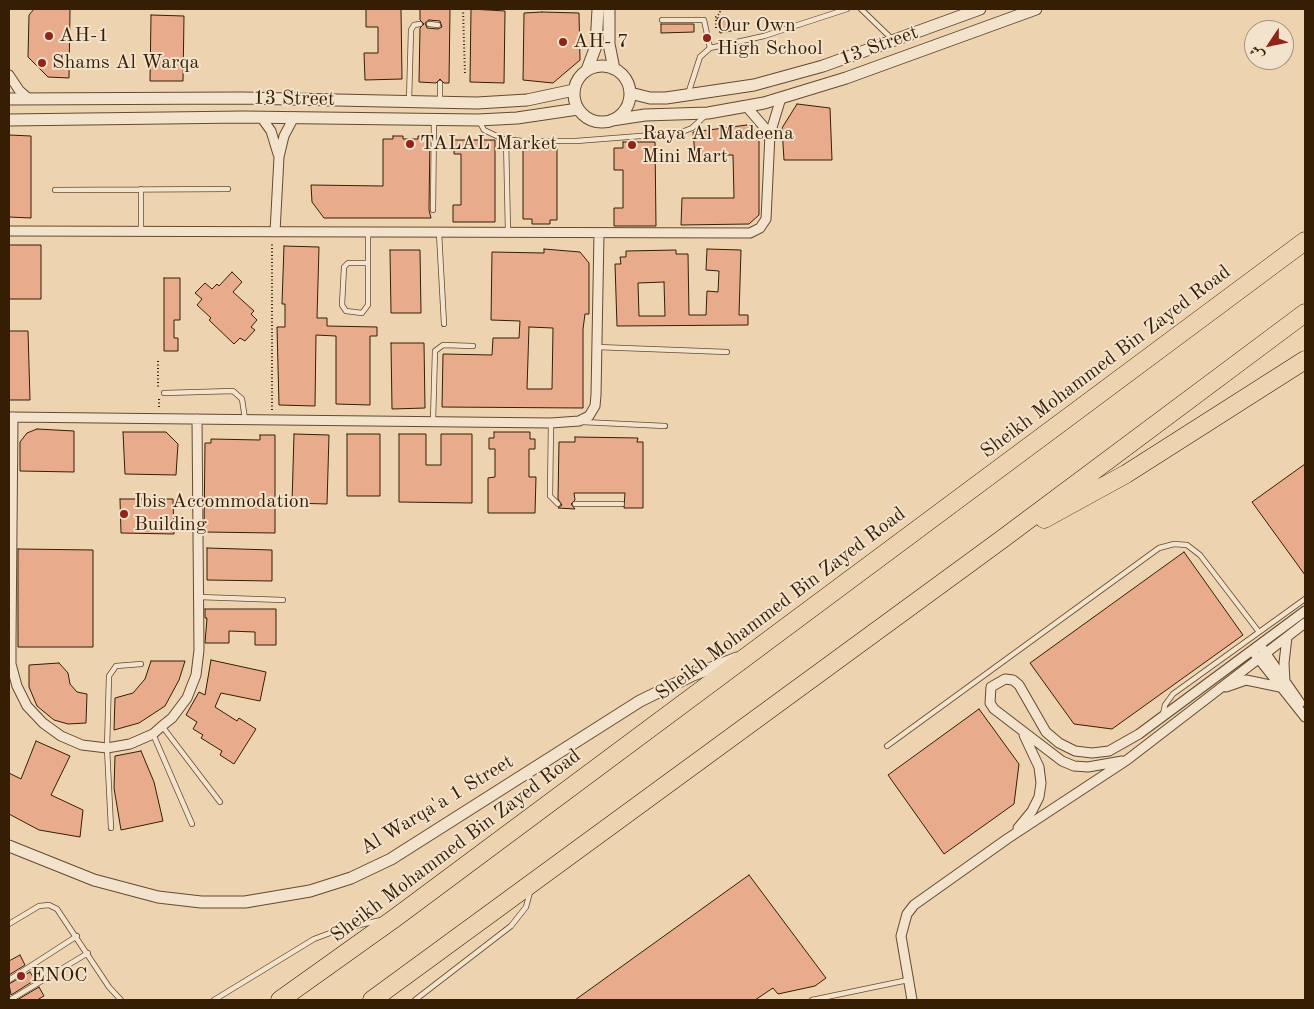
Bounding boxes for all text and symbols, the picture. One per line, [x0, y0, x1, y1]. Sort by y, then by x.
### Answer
place label: Our Own High School [717, 14, 823, 61]
north arrow [1244, 20, 1294, 70]
street label: 13 Street [836, 21, 922, 71]
place label: AH-1 [59, 24, 109, 48]
marker: AH-1 [43, 30, 55, 42]
place label: AH- 7 [573, 30, 629, 54]
marker: Our Own High School [701, 32, 713, 44]
marker: AH- 7 [557, 36, 569, 48]
text: ش [1248, 43, 1267, 63]
place label: Shams Al Warqa [52, 51, 199, 75]
marker: Shams Al Warqa [36, 57, 48, 69]
street label: 13 Street [253, 86, 335, 112]
place label: Raya Al Madeena Mini Mart [642, 122, 794, 169]
place label: TALAL Market [420, 132, 557, 156]
marker: TALAL Market [404, 138, 416, 150]
marker: Raya Al Madeena Mini Mart [626, 139, 638, 151]
street label: Sheikh Mohammed Bin Zayed Road [976, 260, 1236, 464]
place label: Ibis Accommodation Building [134, 490, 310, 537]
street label: Sheikh Mohammed Bin Zayed Road [651, 502, 911, 706]
marker: Ibis Accommodation Building [118, 508, 130, 520]
street label: Sheikh Mohammed Bin Zayed Road [326, 744, 586, 948]
street label: Al Warqa'a 1 Street [356, 750, 518, 860]
place label: ENOC [31, 964, 88, 988]
marker: ENOC [15, 970, 27, 982]

